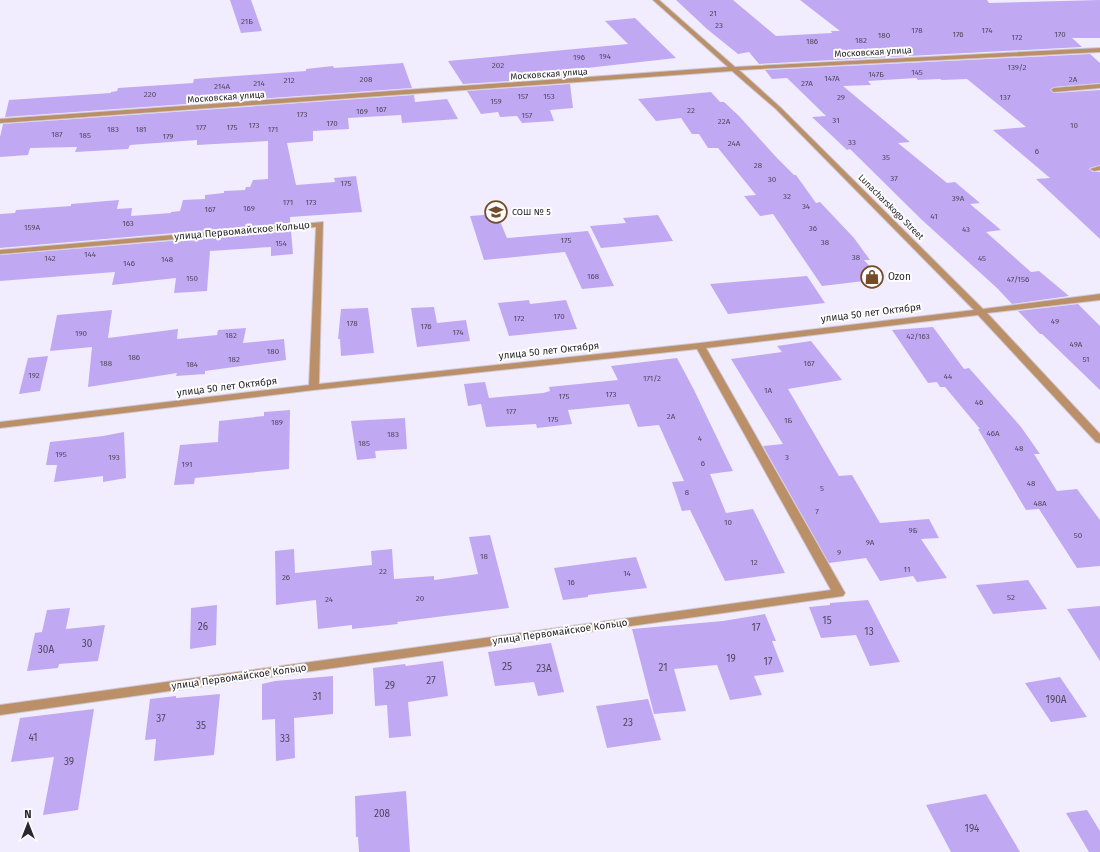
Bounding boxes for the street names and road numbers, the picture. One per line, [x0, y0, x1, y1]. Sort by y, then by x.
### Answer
street label: Московская улица [834, 45, 912, 59]
street label: Московская улица [510, 66, 588, 82]
street label: Московская улица [187, 89, 265, 105]
street label: Lunacharskogo Street [856, 172, 926, 242]
street label: улица Первомайское Кольцо [174, 219, 310, 243]
street label: улица 50 лет Октября [820, 301, 922, 325]
street label: улица 50 лет Октября [498, 340, 600, 362]
street label: улица 50 лет Октября [176, 375, 278, 399]
street label: улица Первомайское Кольцо [492, 617, 628, 647]
street label: улица Первомайское Кольцо [171, 662, 307, 692]

